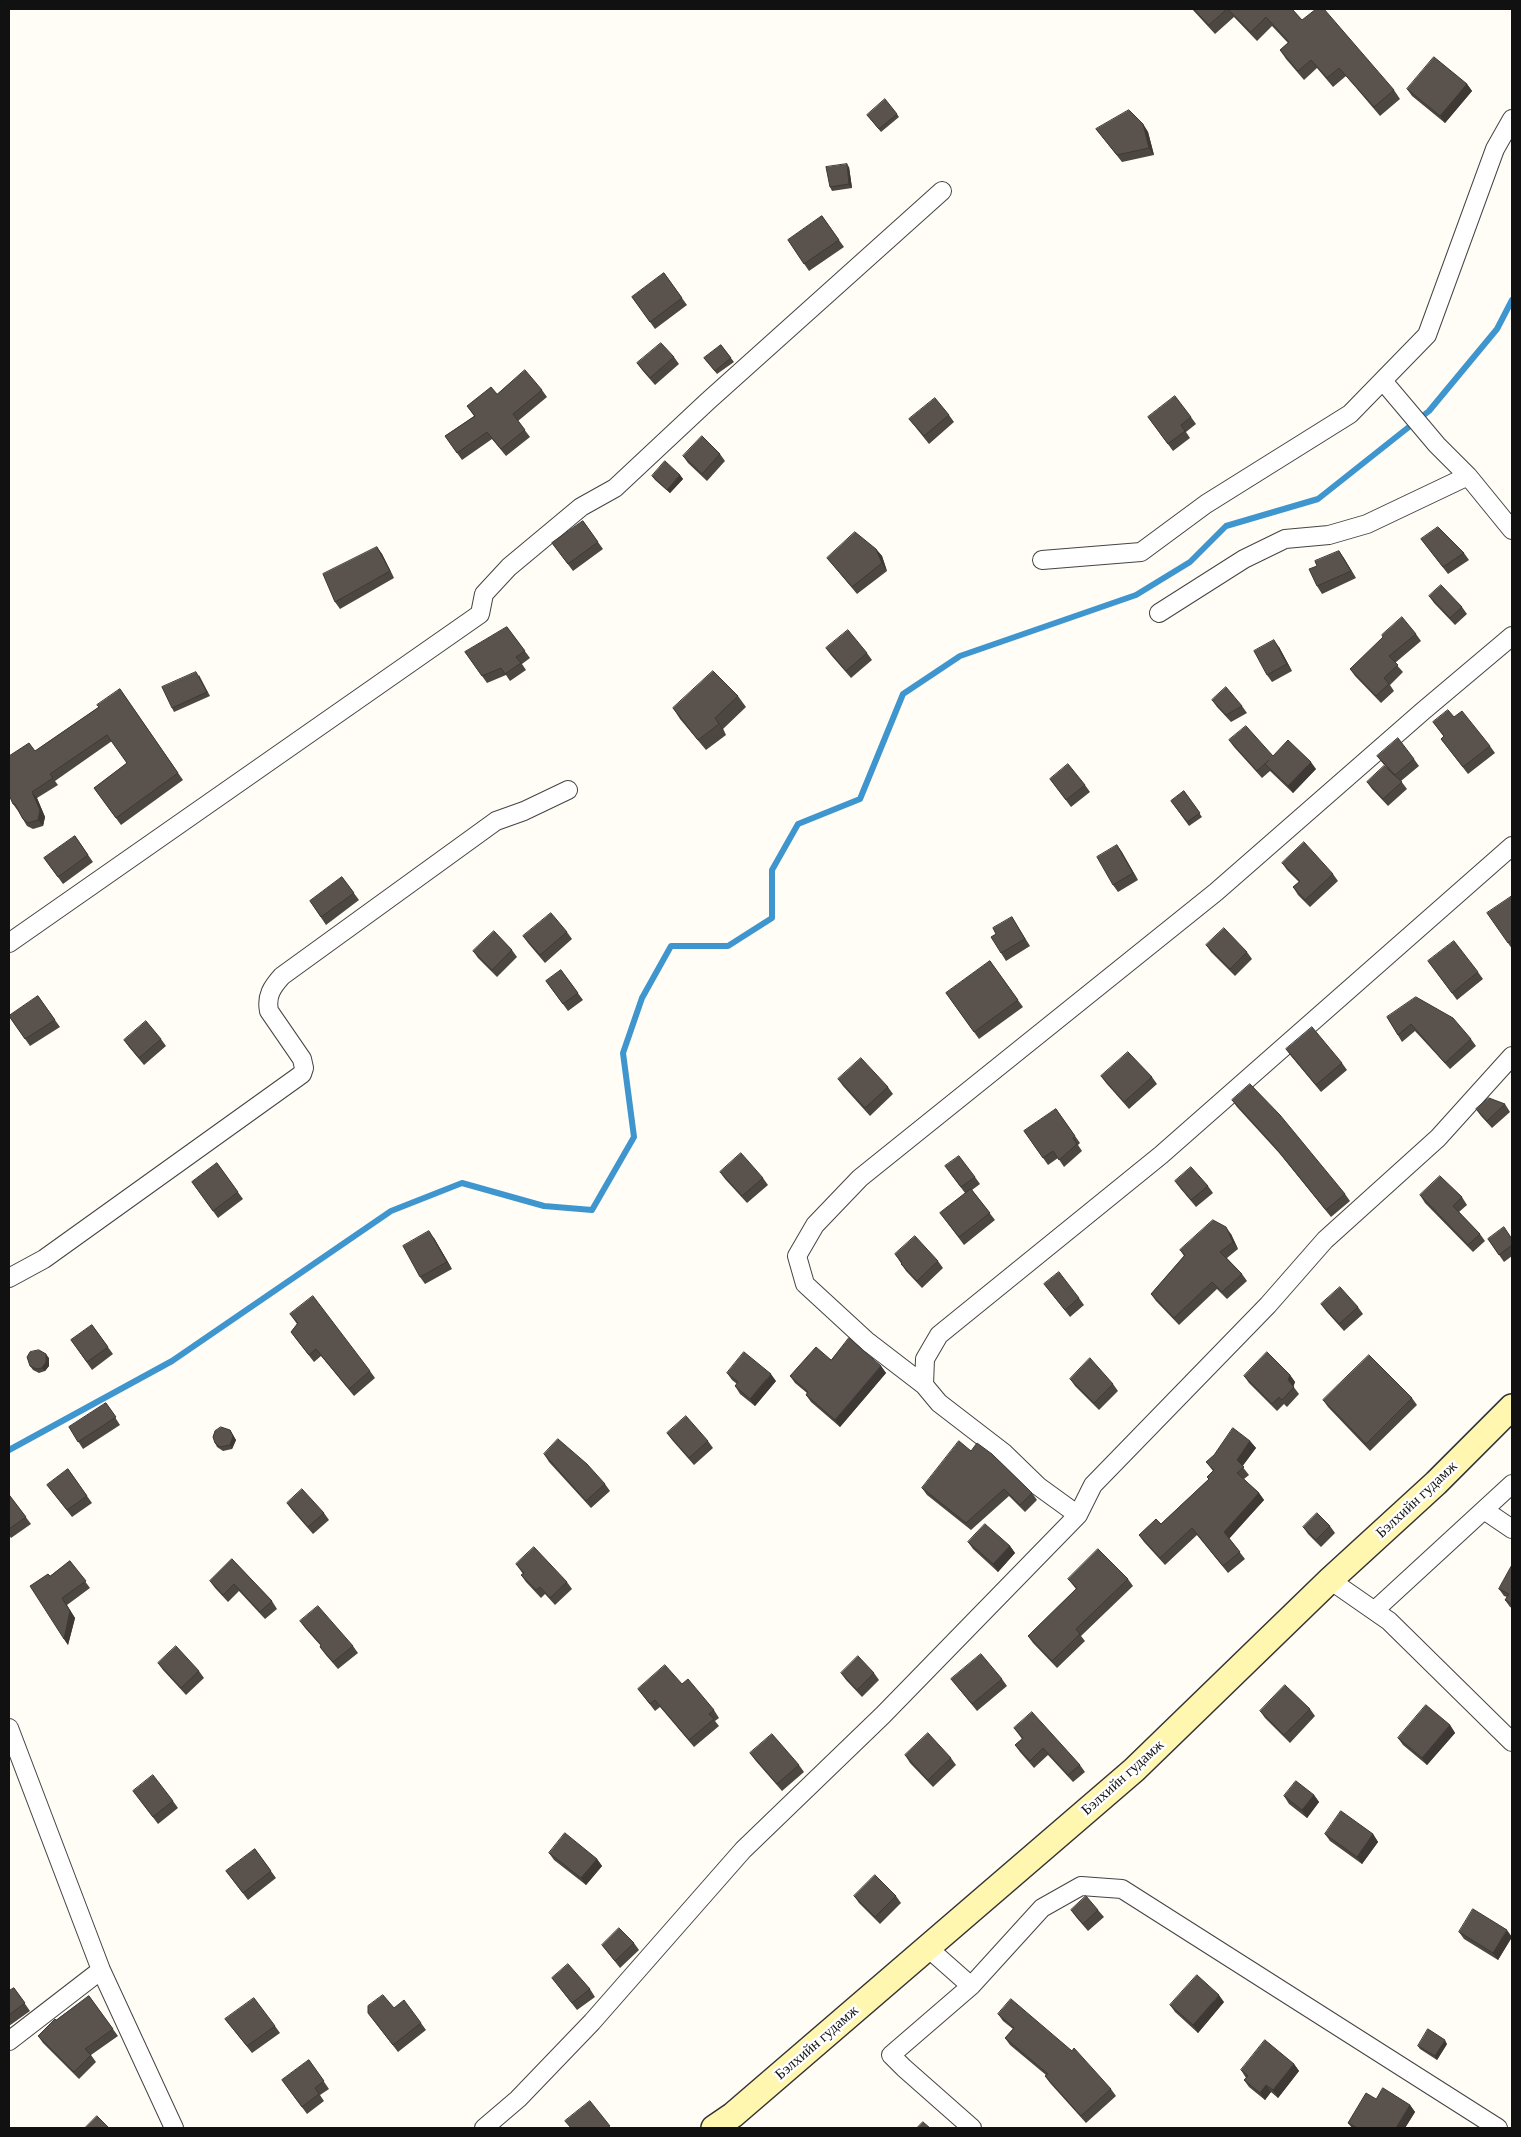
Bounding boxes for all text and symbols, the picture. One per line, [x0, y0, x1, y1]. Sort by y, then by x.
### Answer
street label: Бэлхийн гудамж [1373, 1458, 1461, 1542]
street label: Бэлхийн гудамж [1078, 1736, 1168, 1820]
street label: Бэлхийн гудамж [772, 2002, 862, 2084]

